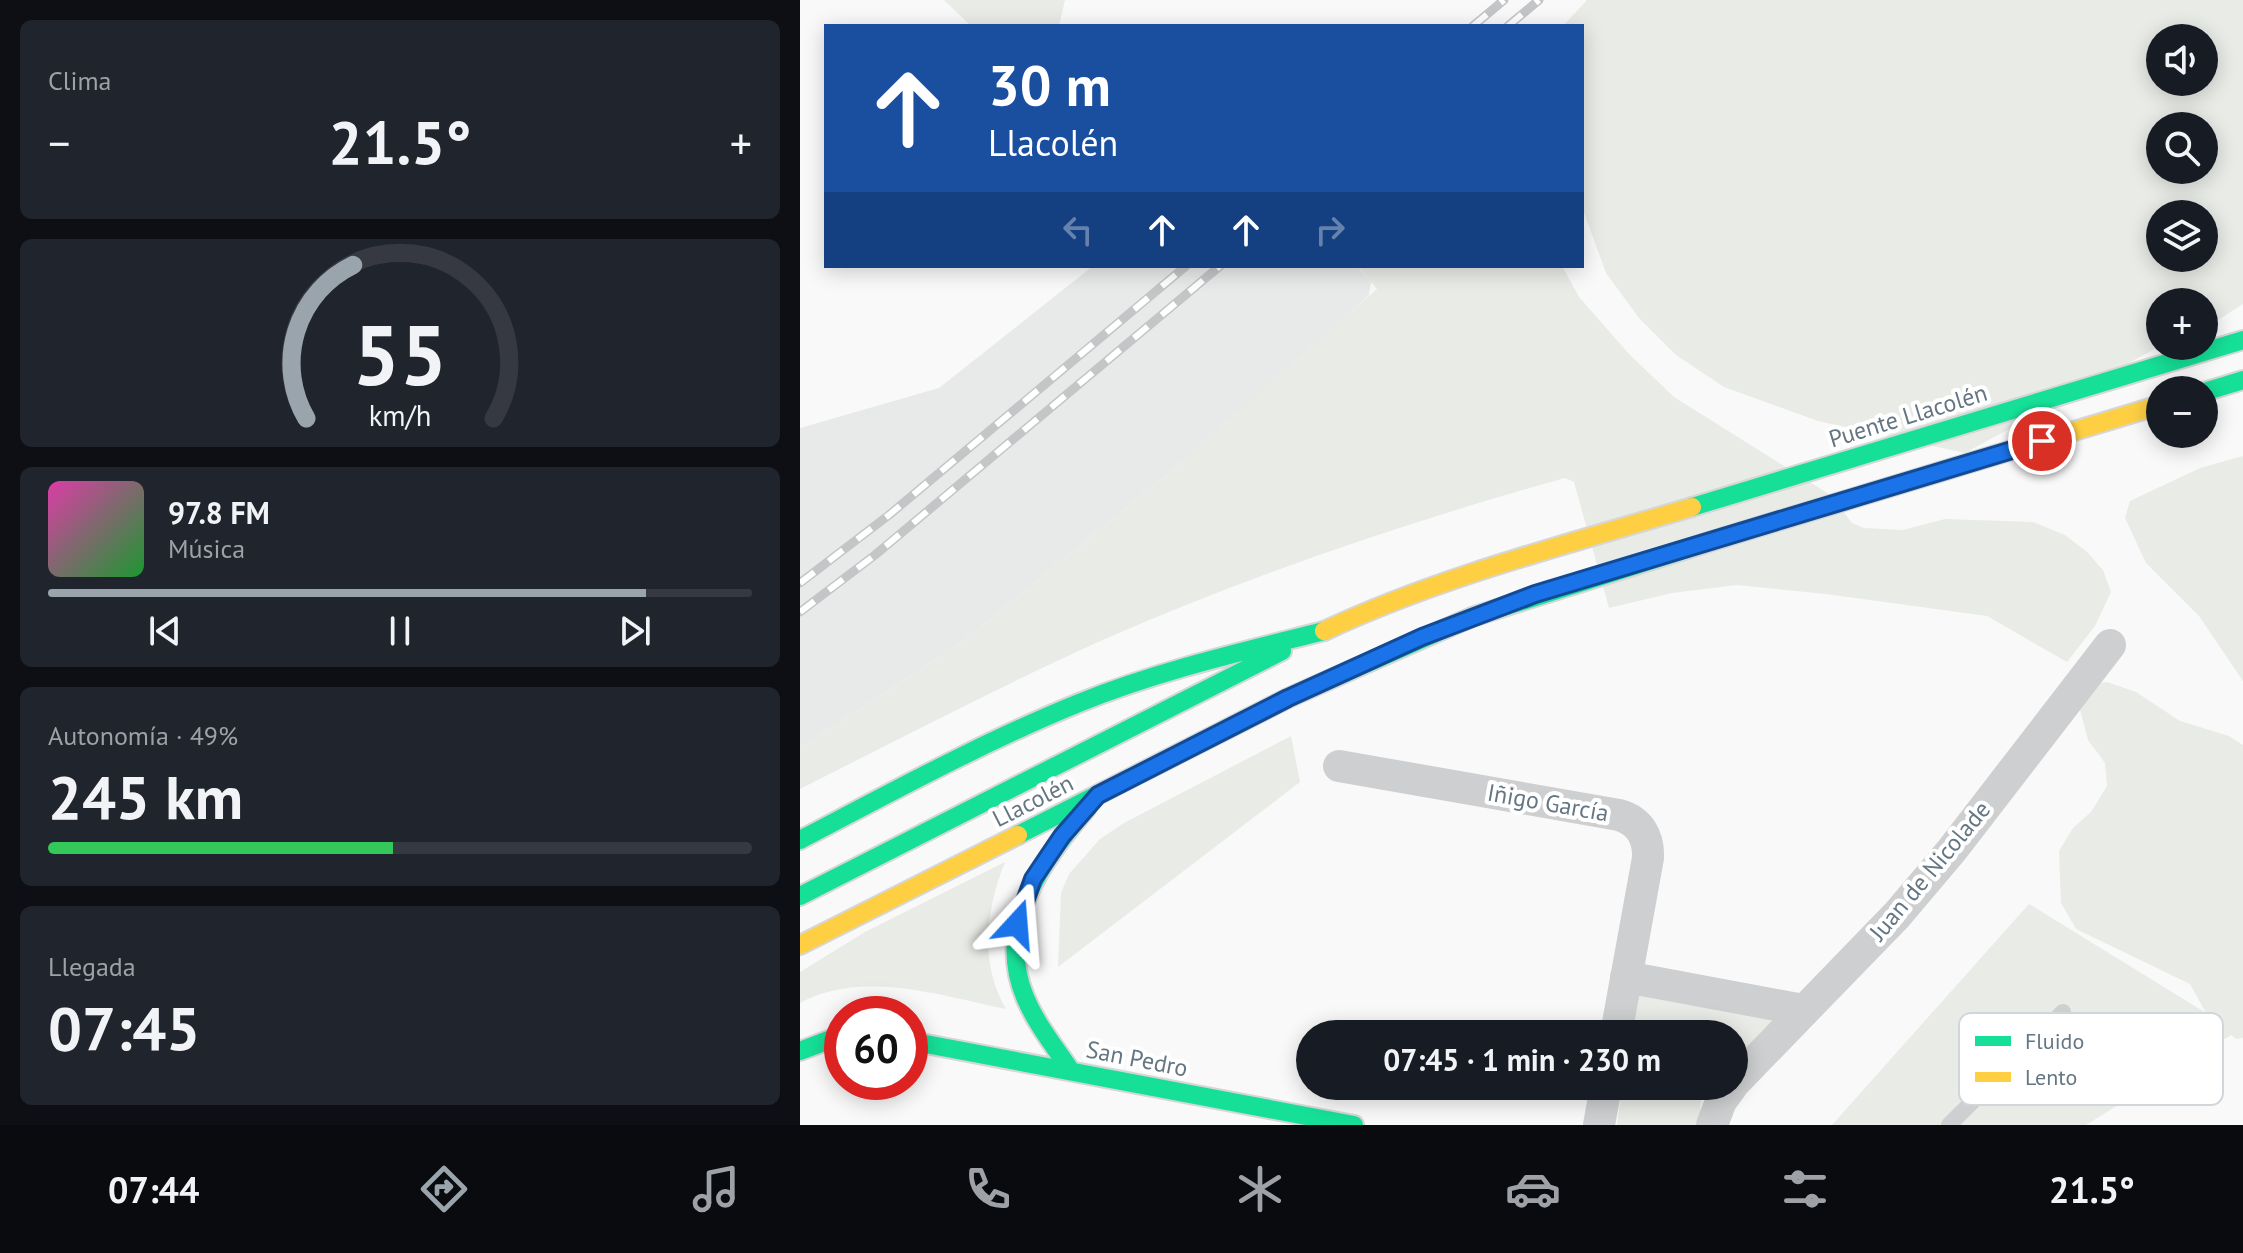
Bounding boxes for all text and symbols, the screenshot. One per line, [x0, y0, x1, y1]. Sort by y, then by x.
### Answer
map controls [2146, 24, 2218, 448]
button: sound [2146, 24, 2218, 96]
text: 30 m [988, 49, 1111, 121]
icon: ahead [856, 56, 960, 160]
text: Clima [48, 64, 111, 97]
text: 21.5° [328, 103, 472, 181]
button: search [2146, 112, 2218, 184]
text: − [48, 114, 70, 171]
text: + [730, 114, 752, 171]
text: Llacolén [988, 119, 1118, 166]
button: layers [2146, 200, 2218, 272]
icon: left [1056, 208, 1100, 252]
icon: ahead [1140, 208, 1184, 252]
icon: ahead [1224, 208, 1268, 252]
icon: right [1308, 208, 1352, 252]
button: + [2146, 288, 2218, 360]
text: 55 [353, 300, 447, 408]
button: − [2146, 376, 2218, 448]
street label: Puente Llacolén [1825, 377, 1991, 454]
text: km/h [369, 397, 431, 434]
pin [2008, 407, 2076, 475]
icon: arrive [2020, 419, 2064, 463]
text: 97.8 FM [168, 493, 270, 532]
text: Música [168, 532, 245, 565]
icon: previous [143, 609, 187, 653]
icon: pause [378, 609, 422, 653]
icon: next [613, 609, 657, 653]
text: Autonomía · 49% [48, 719, 238, 752]
text: 245 km [48, 758, 243, 836]
street label: Llacolén [987, 767, 1078, 834]
street label: Iñigo García [1485, 777, 1611, 828]
street label: Juan de Nicolade [1862, 795, 1997, 948]
position arrow [975, 882, 1059, 966]
text: Llegada [48, 950, 136, 983]
text: 07:45 [48, 989, 200, 1067]
speed limit sign: 60 [824, 996, 928, 1100]
legend [1959, 1013, 2223, 1105]
text: Fluido [2025, 1027, 2084, 1055]
street label: San Pedro [1084, 1033, 1191, 1084]
text: 07:45 · 1 min · 230 m [1383, 1040, 1661, 1079]
text: Lento [2025, 1063, 2077, 1091]
icon: directions [416, 1161, 472, 1217]
icon: music [688, 1161, 744, 1217]
icon: phone [960, 1161, 1016, 1217]
icon: climate [1232, 1161, 1288, 1217]
icon: car [1505, 1161, 1561, 1217]
icon: filters [1777, 1161, 1833, 1217]
text: 07:44 [108, 1166, 199, 1213]
text: 21.5° [2049, 1166, 2135, 1213]

